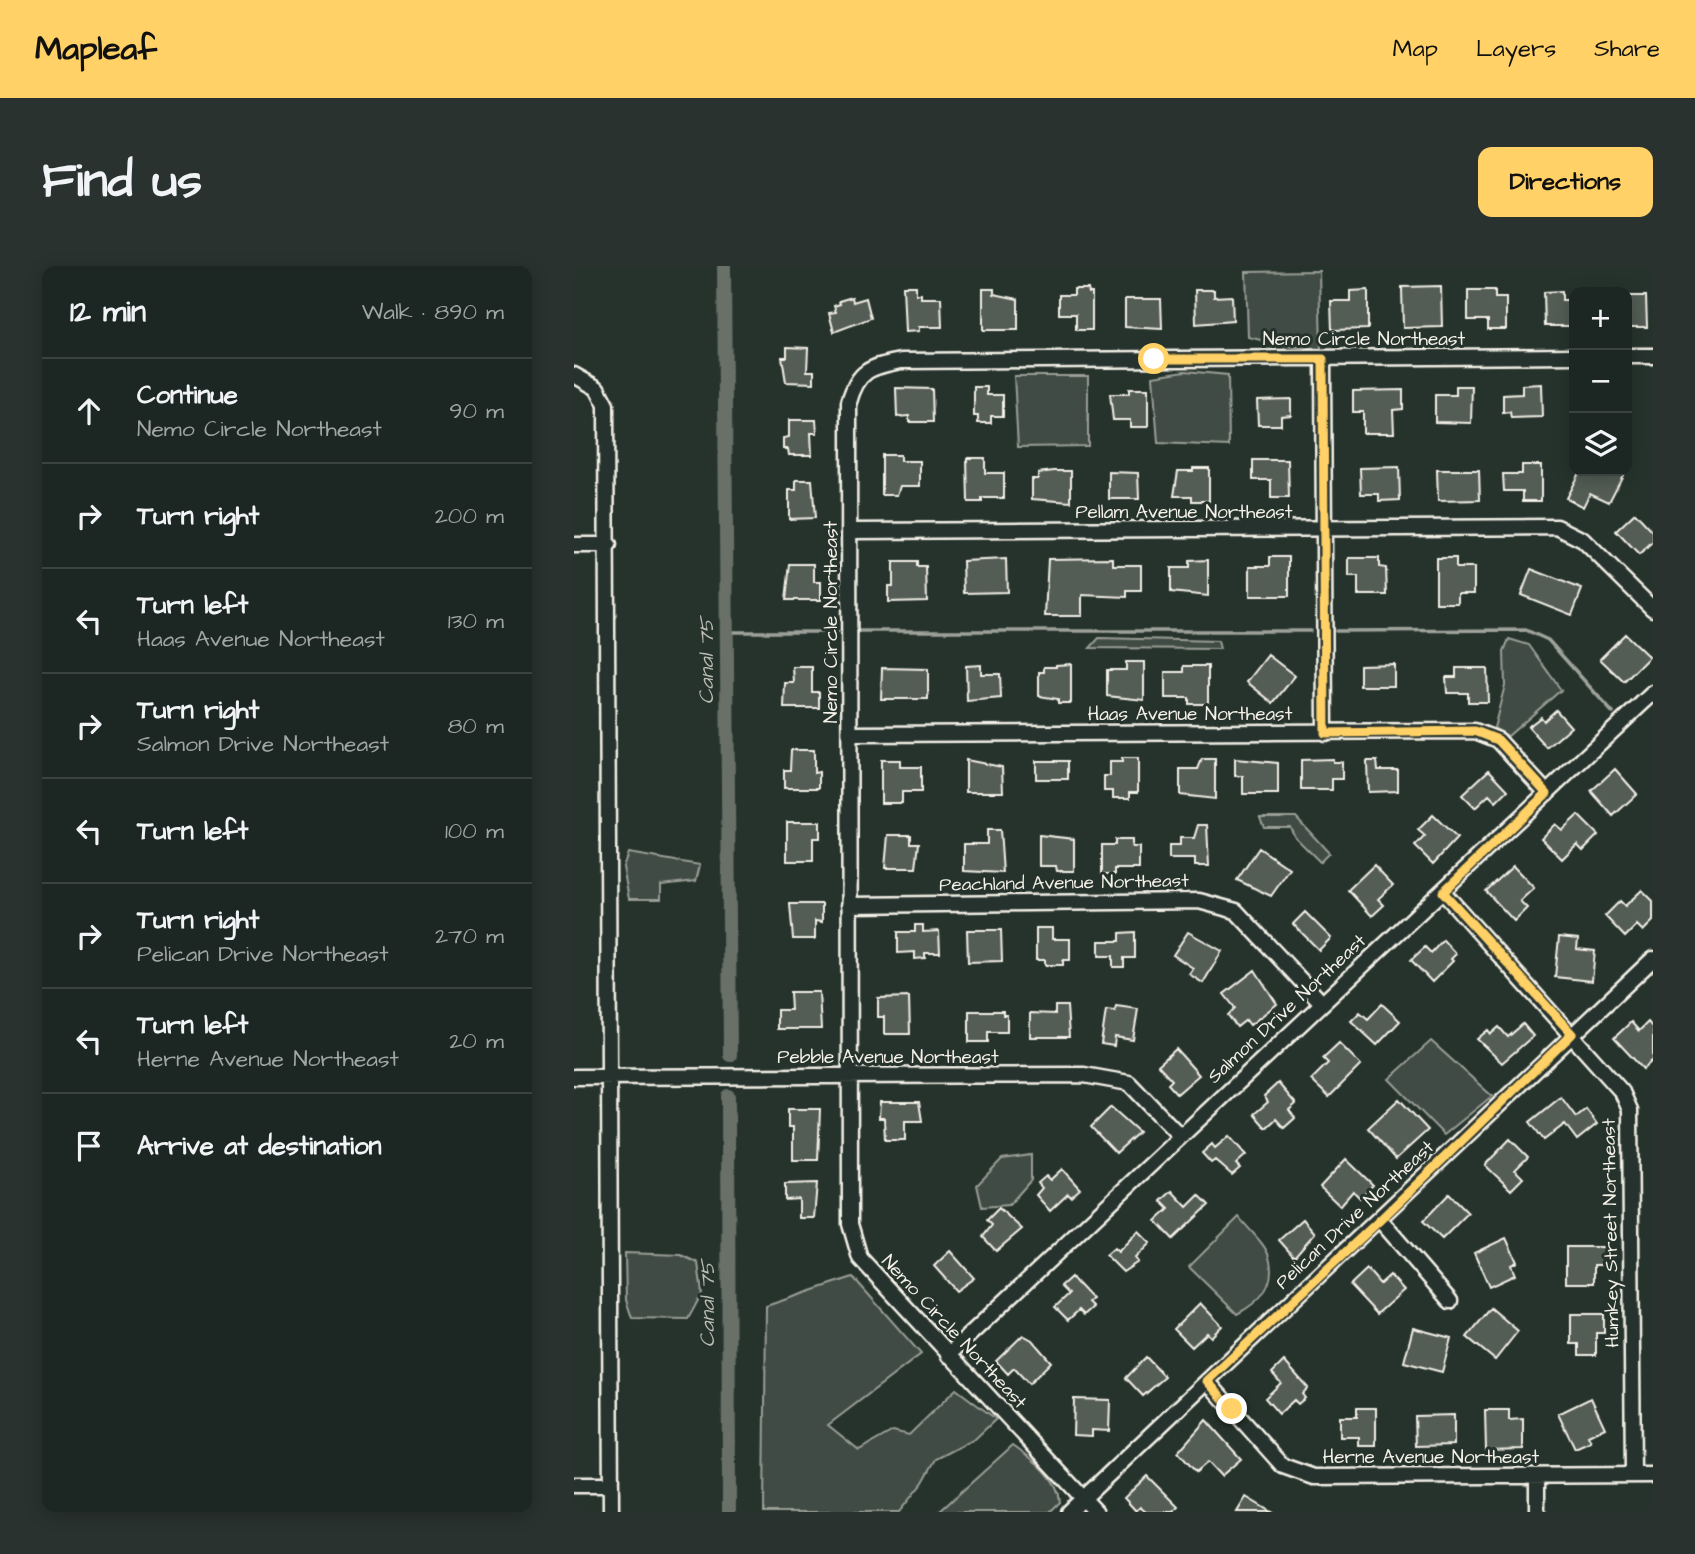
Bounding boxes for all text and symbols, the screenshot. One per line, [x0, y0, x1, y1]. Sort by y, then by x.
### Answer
text: Mapleaf [35, 26, 157, 72]
text: Map [1393, 32, 1438, 66]
text: Layers [1476, 32, 1556, 66]
text: Share [1594, 32, 1660, 66]
button: Directions [1478, 147, 1653, 217]
text: Find us [42, 148, 202, 216]
map controls [1569, 287, 1632, 476]
button: + [1569, 287, 1632, 350]
text: 12 min [70, 291, 146, 333]
text: Walk · 890 m [362, 296, 504, 328]
street label: Nemo Circle Northeast [1263, 326, 1465, 353]
route start [1138, 343, 1169, 374]
button: − [1569, 350, 1632, 413]
text: Continue [137, 377, 238, 413]
icon: ahead [70, 392, 108, 430]
text: 90 m [449, 395, 504, 427]
text: Nemo Circle Northeast [137, 413, 382, 445]
button: layers [1569, 413, 1632, 476]
icon: right [70, 497, 108, 535]
text: Turn right [137, 498, 259, 534]
street label: Pellam Avenue Northeast [1075, 499, 1293, 526]
text: 200 m [435, 500, 504, 532]
street label: Nemo Circle Northeast [818, 521, 845, 723]
text: Turn left [137, 587, 248, 623]
icon: left [70, 602, 108, 640]
text: 130 m [448, 605, 504, 637]
water label: Canal 75 [692, 615, 721, 704]
text: Haas Avenue Northeast [137, 623, 385, 655]
text: Turn right [137, 692, 259, 728]
street label: Haas Avenue Northeast [1088, 701, 1293, 728]
icon: right [70, 707, 108, 745]
text: 80 m [447, 710, 504, 742]
text: Salmon Drive Northeast [137, 728, 389, 760]
icon: left [70, 812, 108, 850]
text: Turn left [137, 813, 248, 849]
text: 100 m [445, 815, 504, 847]
street label: Peachland Avenue Northeast [939, 867, 1189, 899]
text: Turn right [137, 902, 259, 938]
icon: right [70, 917, 108, 955]
text: 270 m [435, 920, 504, 952]
street label: Salmon Drive Northeast [1202, 928, 1373, 1090]
text: Pelican Drive Northeast [137, 938, 389, 970]
text: Turn left [137, 1007, 248, 1043]
icon: left [70, 1022, 108, 1060]
text: 20 m [449, 1025, 504, 1057]
text: Herne Avenue Northeast [137, 1043, 399, 1075]
street label: Pebble Avenue Northeast [777, 1044, 999, 1071]
street label: Humkey Street Northeast [1595, 1118, 1628, 1348]
icon: arrive [70, 1127, 108, 1165]
text: Arrive at destination [137, 1128, 382, 1164]
street label: Pelican Drive Northeast [1270, 1134, 1440, 1296]
street label: Nemo Circle Northeast [875, 1249, 1033, 1415]
water label: Canal 75 [693, 1258, 722, 1347]
route end [1216, 1393, 1247, 1424]
street label: Herne Avenue Northeast [1323, 1444, 1539, 1471]

